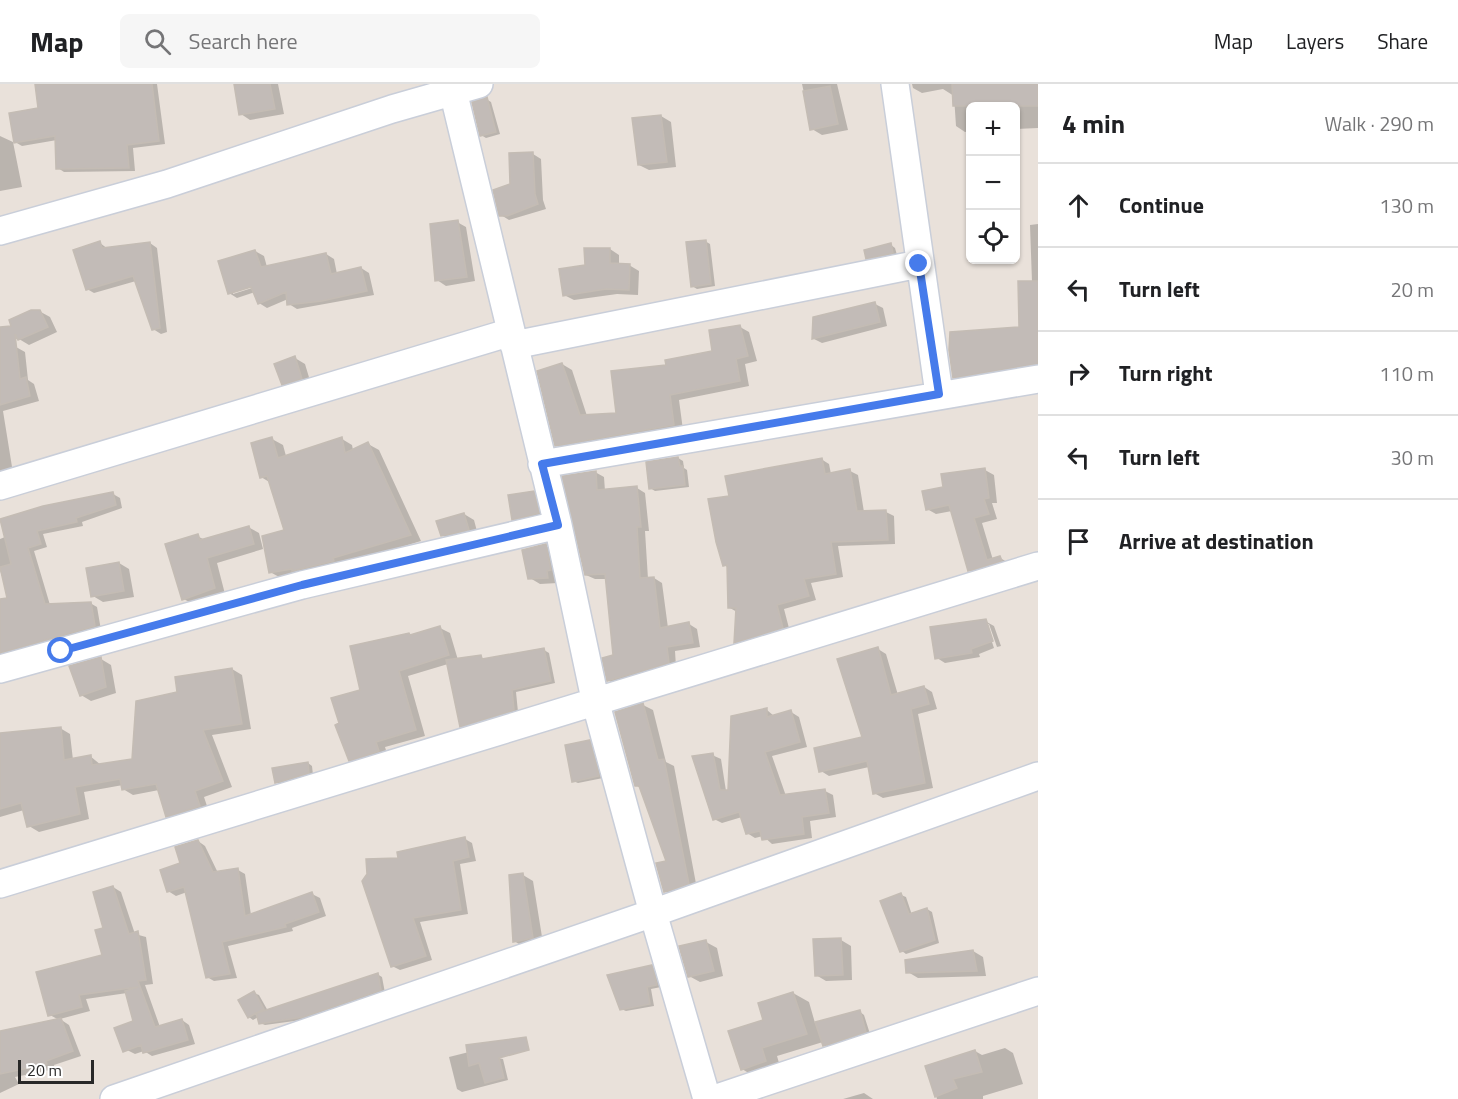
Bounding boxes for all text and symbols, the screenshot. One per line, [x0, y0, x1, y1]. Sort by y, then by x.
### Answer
search box [120, 14, 540, 68]
text: Map [30, 20, 84, 63]
text: Search here [189, 24, 298, 58]
icon: search [141, 25, 174, 58]
text: Map [1214, 25, 1253, 57]
text: Layers [1286, 25, 1344, 57]
text: Share [1377, 25, 1428, 57]
map controls [966, 102, 1020, 264]
button: + [966, 102, 1020, 156]
text: 4 min [1062, 104, 1125, 143]
text: Walk · 290 m [1325, 108, 1434, 139]
button: − [966, 156, 1020, 210]
text: Continue [1119, 188, 1204, 222]
icon: ahead [1062, 189, 1095, 222]
text: 130 m [1379, 190, 1434, 221]
button: locate [966, 210, 1020, 264]
route end [905, 250, 931, 276]
text: Turn left [1119, 272, 1200, 306]
icon: left [1062, 273, 1095, 306]
text: 20 m [1390, 274, 1434, 305]
text: Turn right [1119, 356, 1213, 390]
icon: right [1062, 357, 1095, 390]
text: 110 m [1379, 358, 1434, 389]
text: Turn left [1119, 440, 1200, 474]
icon: left [1062, 441, 1095, 474]
text: 30 m [1390, 442, 1434, 473]
text: Arrive at destination [1119, 524, 1314, 558]
icon: arrive [1062, 525, 1095, 558]
route start [47, 637, 73, 663]
scale bar [18, 1057, 94, 1084]
text: 20 m [27, 1058, 62, 1082]

